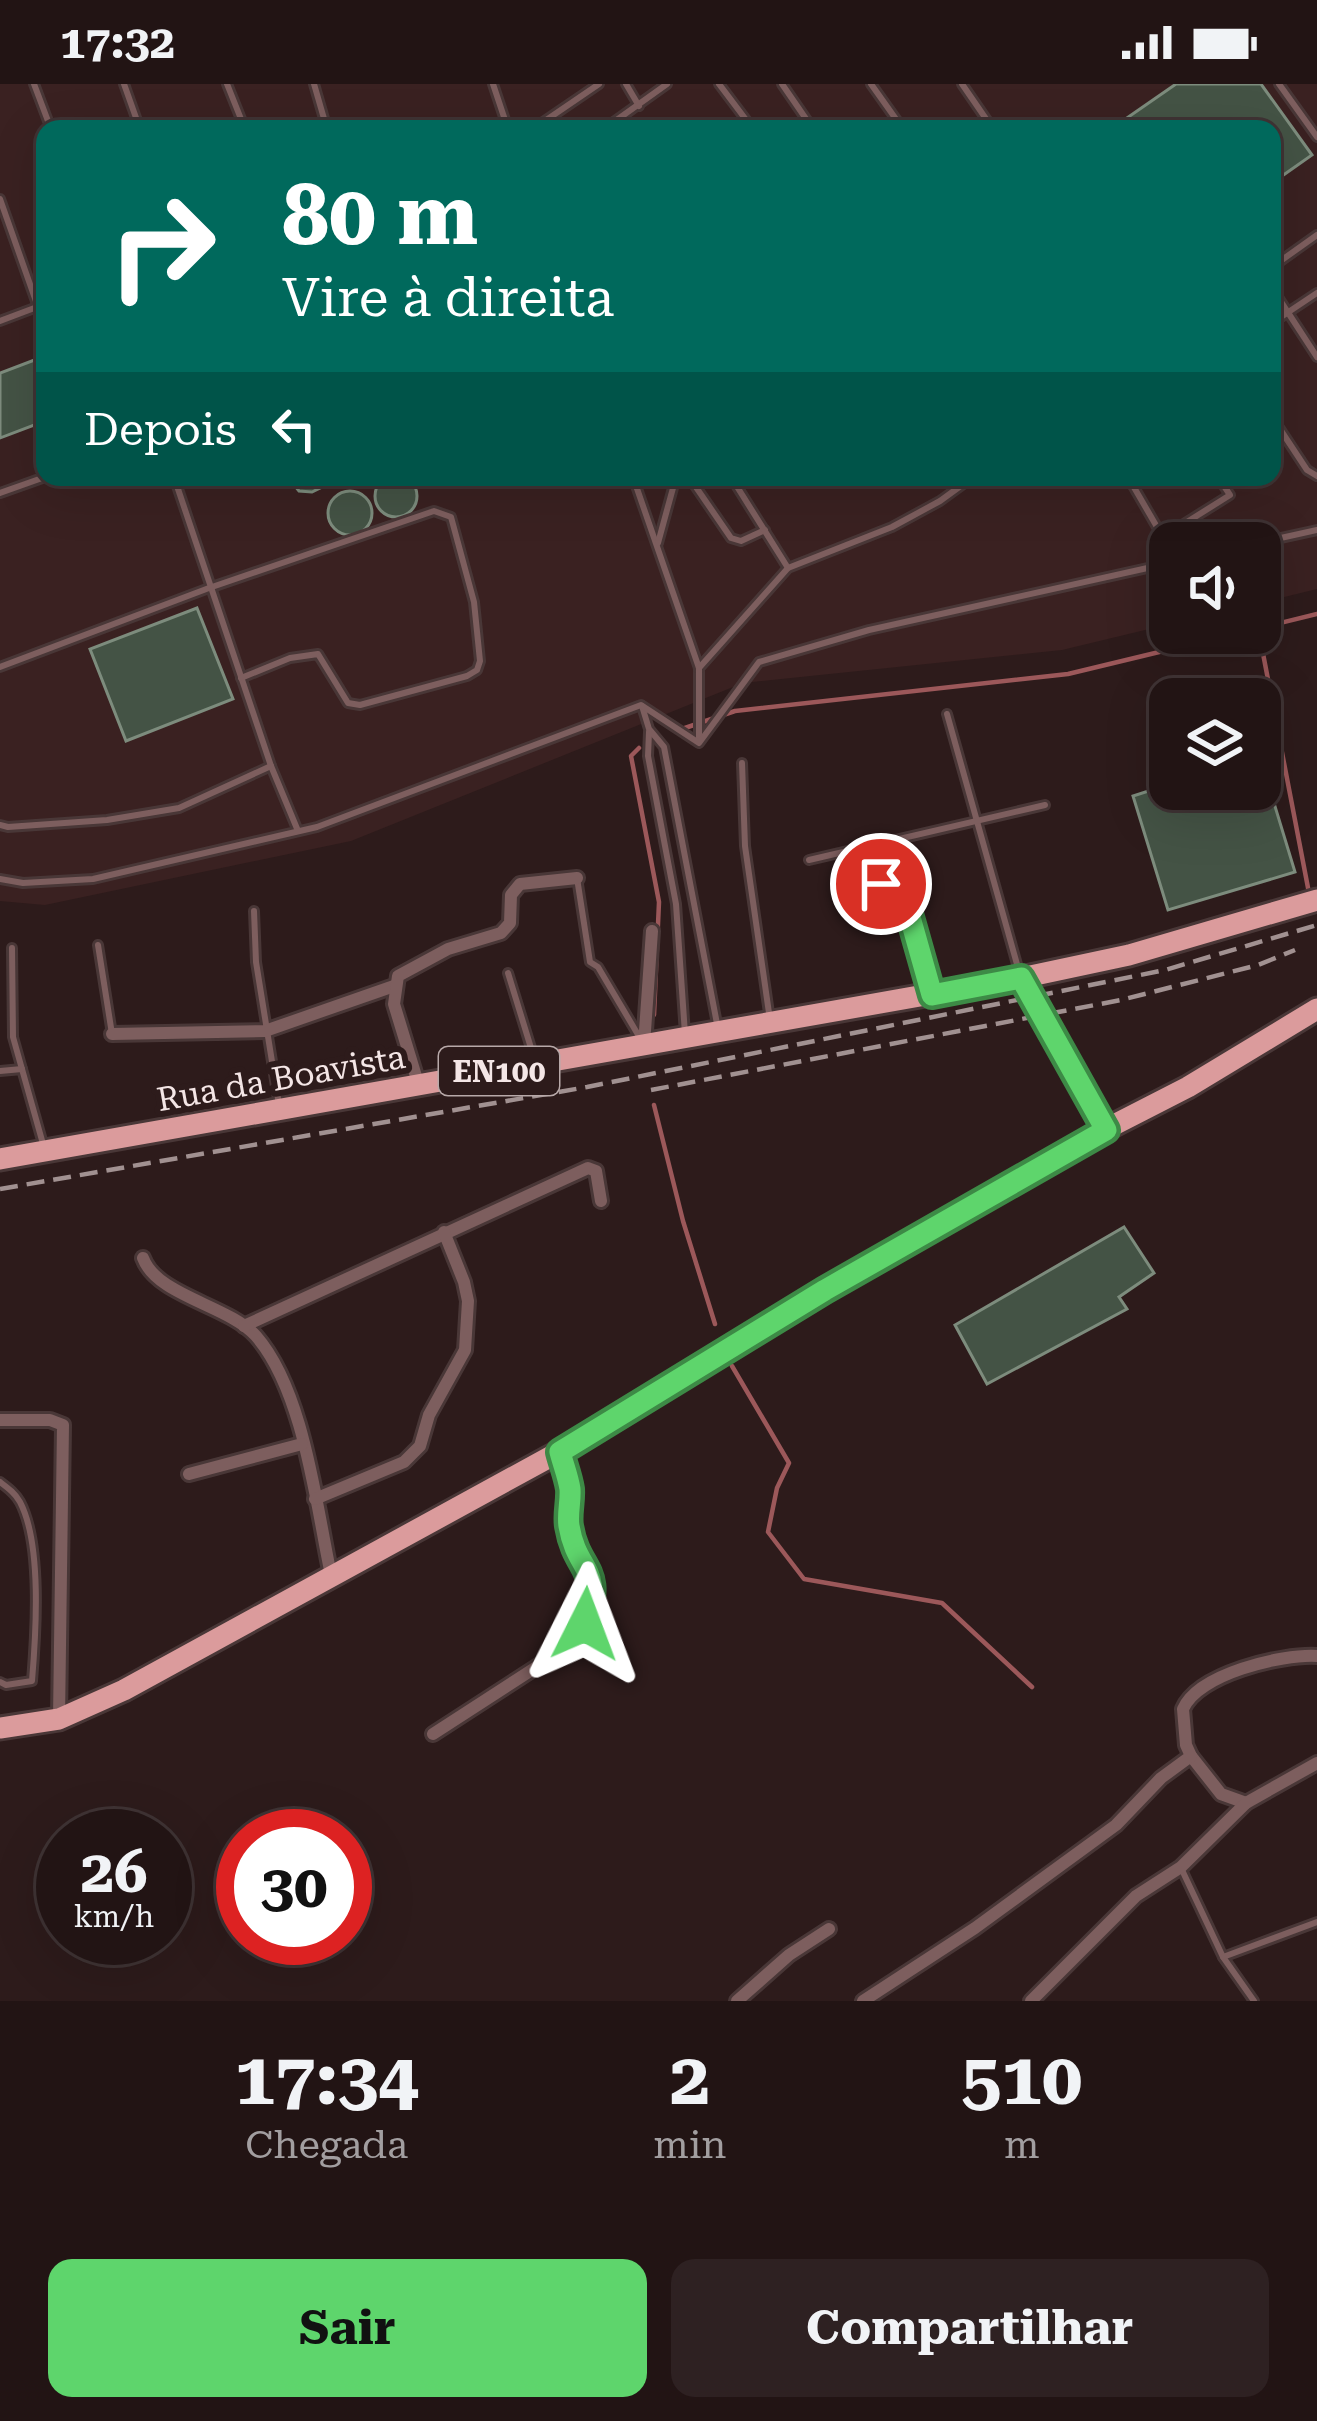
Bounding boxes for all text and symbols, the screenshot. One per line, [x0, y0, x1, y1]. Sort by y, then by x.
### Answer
text: 17:32 [60, 16, 175, 69]
text: 80 m [282, 166, 478, 264]
icon: right [84, 168, 240, 324]
text: Vire à direita [282, 266, 614, 329]
icon: left [261, 396, 327, 462]
text: Depois [84, 403, 237, 456]
map controls [1149, 522, 1281, 810]
button: sound [1149, 522, 1281, 654]
button: layers [1149, 678, 1281, 810]
pin [830, 833, 932, 935]
icon: arrive [848, 851, 914, 917]
street label: Rua da Boavista [154, 1037, 408, 1119]
road number: EN100 [439, 1047, 559, 1095]
position arrow [522, 1561, 648, 1687]
speed limit sign: 30 [216, 1809, 372, 1965]
text: 26 [80, 1836, 148, 1907]
text: km/h [74, 1899, 154, 1934]
text: 17:34 [235, 2037, 419, 2122]
text: 2 [670, 2037, 710, 2122]
text: 510 [961, 2037, 1082, 2122]
text: Chegada [245, 2122, 408, 2168]
text: min [653, 2122, 727, 2168]
text: m [1004, 2122, 1040, 2168]
button: Sair [48, 2259, 647, 2397]
button: Compartilhar [671, 2259, 1269, 2397]

